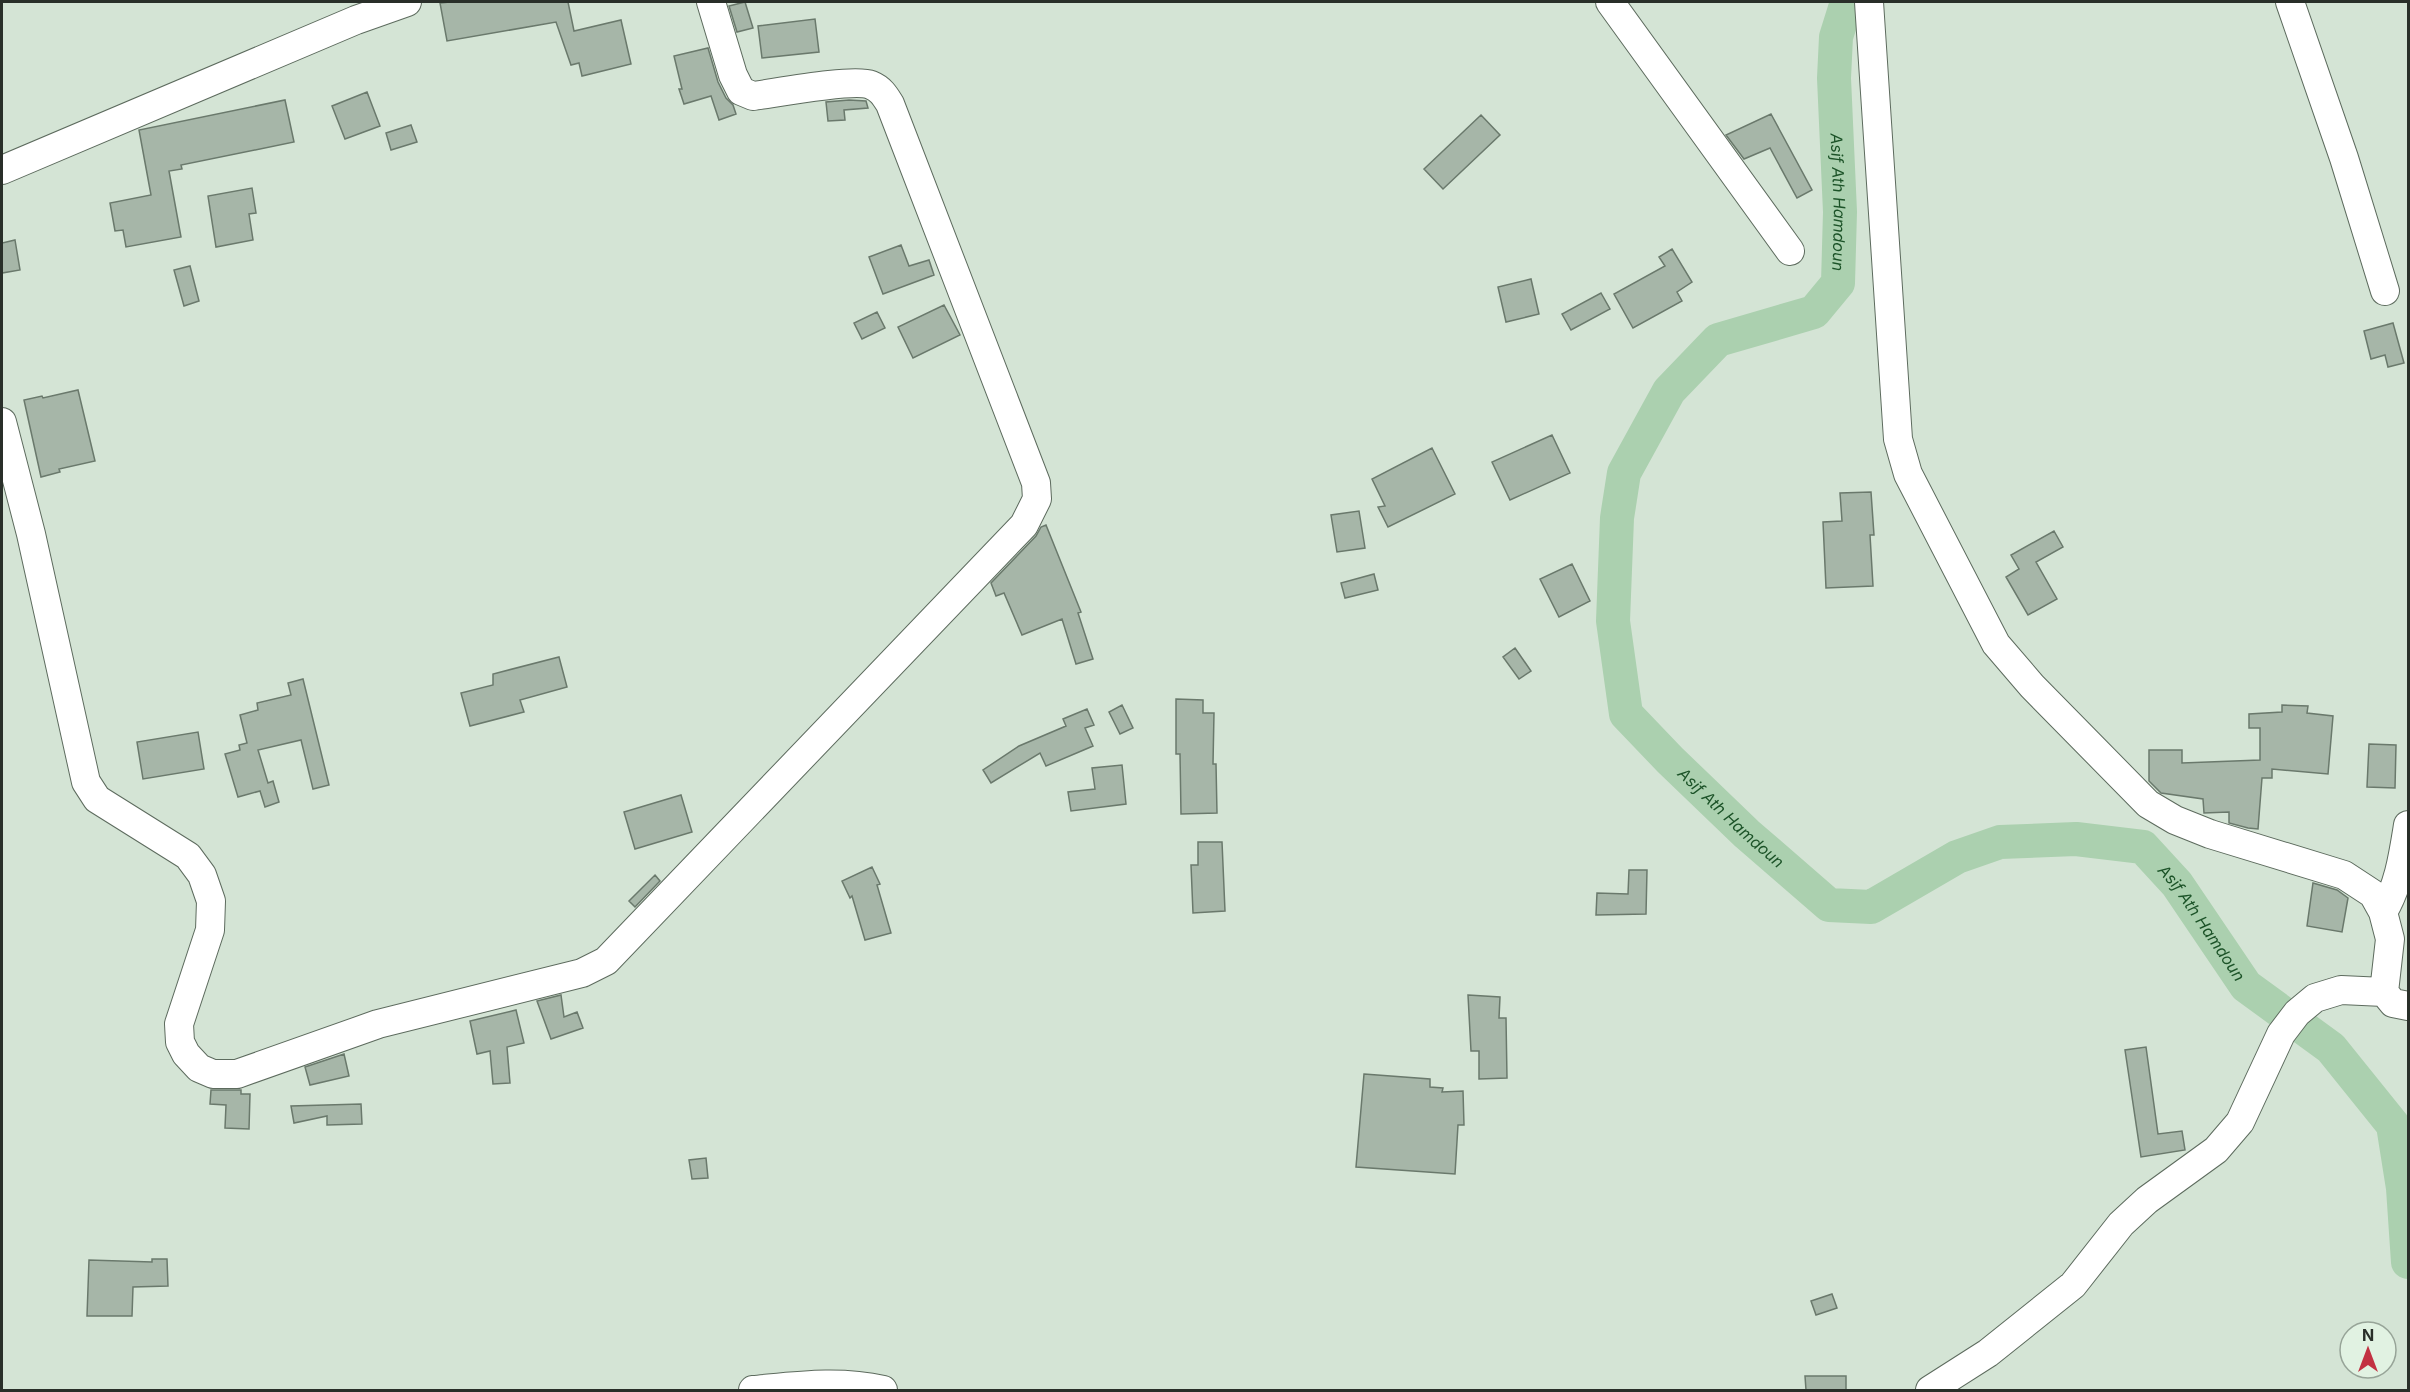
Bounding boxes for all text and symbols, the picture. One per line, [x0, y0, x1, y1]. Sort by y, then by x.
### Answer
water label: Asif Ath Hamdoun [1826, 132, 1850, 271]
water label: Asif Ath Hamdoun [1673, 763, 1788, 872]
water label: Asif Ath Hamdoun [2153, 860, 2250, 985]
north arrow [2338, 1320, 2398, 1380]
text: N [2362, 1325, 2374, 1345]

